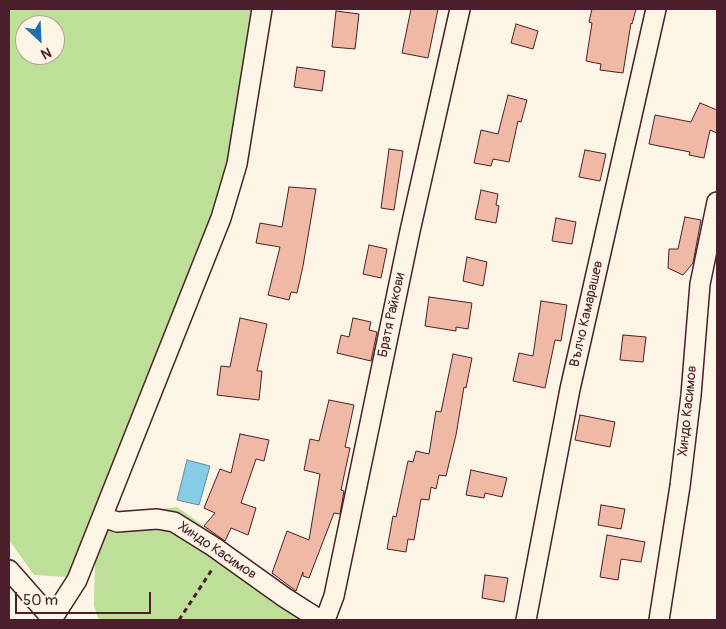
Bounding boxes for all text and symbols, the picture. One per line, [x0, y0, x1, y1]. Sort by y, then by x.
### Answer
north arrow [15, 15, 65, 65]
text: N [38, 43, 54, 63]
street label: Вълчо Камарашев [567, 259, 607, 369]
street label: Братя Райкови [375, 271, 409, 359]
street label: Хиндо Касимов [675, 365, 701, 457]
street label: Хиндо Касимов [174, 519, 260, 583]
scale bar [18, 582, 154, 614]
text: 50 m [23, 591, 58, 610]

